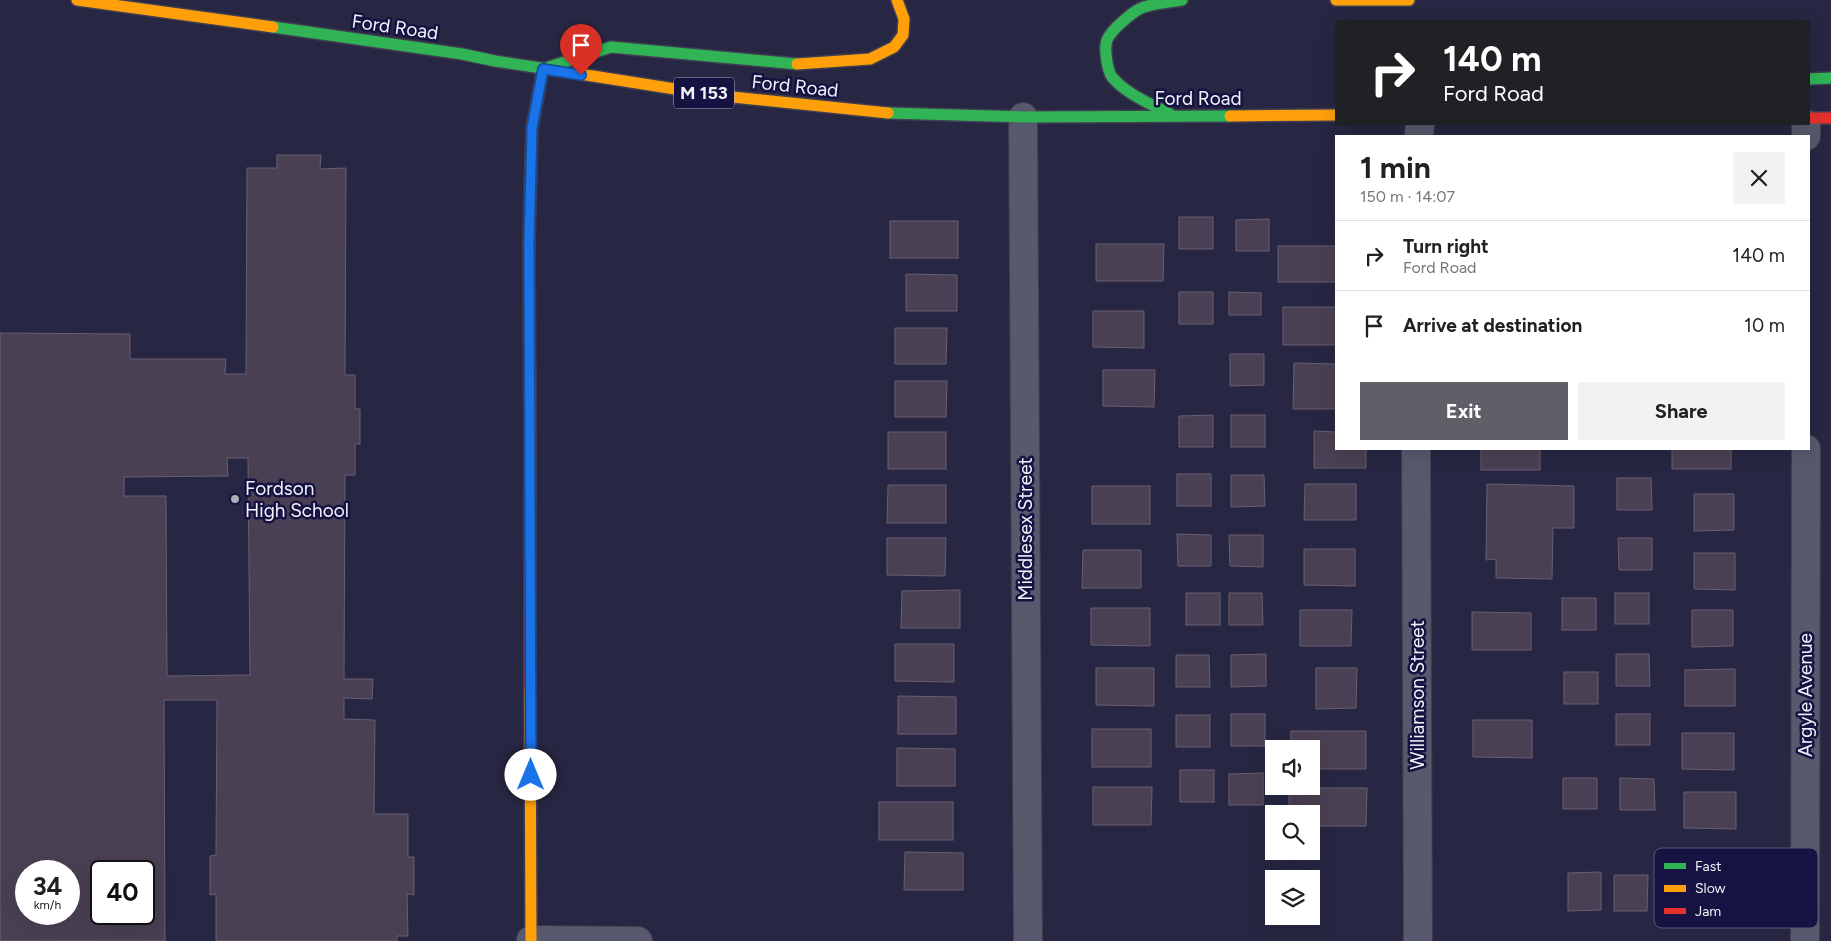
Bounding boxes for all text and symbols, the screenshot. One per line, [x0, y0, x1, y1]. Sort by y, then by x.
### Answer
street label: Ford Road [350, 10, 440, 44]
pin [560, 24, 602, 75]
icon: arrive [567, 31, 595, 59]
text: 140 m [1443, 38, 1541, 80]
icon: right [1360, 40, 1425, 105]
street label: Ford Road [750, 70, 840, 102]
road number: M 153 [674, 78, 734, 109]
text: Ford Road [1443, 80, 1544, 107]
street label: Ford Road [1154, 87, 1242, 110]
text: 1 min [1360, 149, 1431, 186]
button: close [1733, 152, 1785, 204]
text: 150 m · 14:07 [1360, 187, 1455, 206]
text: Turn right [1403, 235, 1489, 258]
icon: right [1360, 242, 1388, 270]
text: 140 m [1732, 244, 1785, 267]
text: Ford Road [1403, 258, 1476, 277]
icon: arrive [1360, 312, 1388, 340]
text: Arrive at destination [1403, 314, 1582, 337]
text: 10 m [1744, 314, 1785, 337]
button: Exit [1360, 382, 1568, 440]
button: Share [1578, 382, 1785, 440]
street label: Middlesex Street [1014, 457, 1037, 601]
place label: Fordson High School [245, 477, 349, 522]
marker: Fordson High School [229, 493, 241, 505]
street label: Williamson Street [1406, 620, 1429, 770]
street label: Argyle Avenue [1794, 633, 1817, 757]
map controls [1265, 740, 1320, 925]
button: sound [1265, 740, 1320, 795]
position arrow [504, 748, 556, 800]
button: search [1265, 805, 1320, 860]
legend [1654, 848, 1818, 928]
text: Fast [1695, 858, 1721, 875]
speed limit sign: 40 [90, 860, 155, 925]
button: layers [1265, 870, 1320, 925]
text: 34 [33, 871, 62, 901]
text: Slow [1695, 880, 1726, 897]
text: km/h [34, 898, 61, 912]
text: Jam [1695, 903, 1721, 920]

